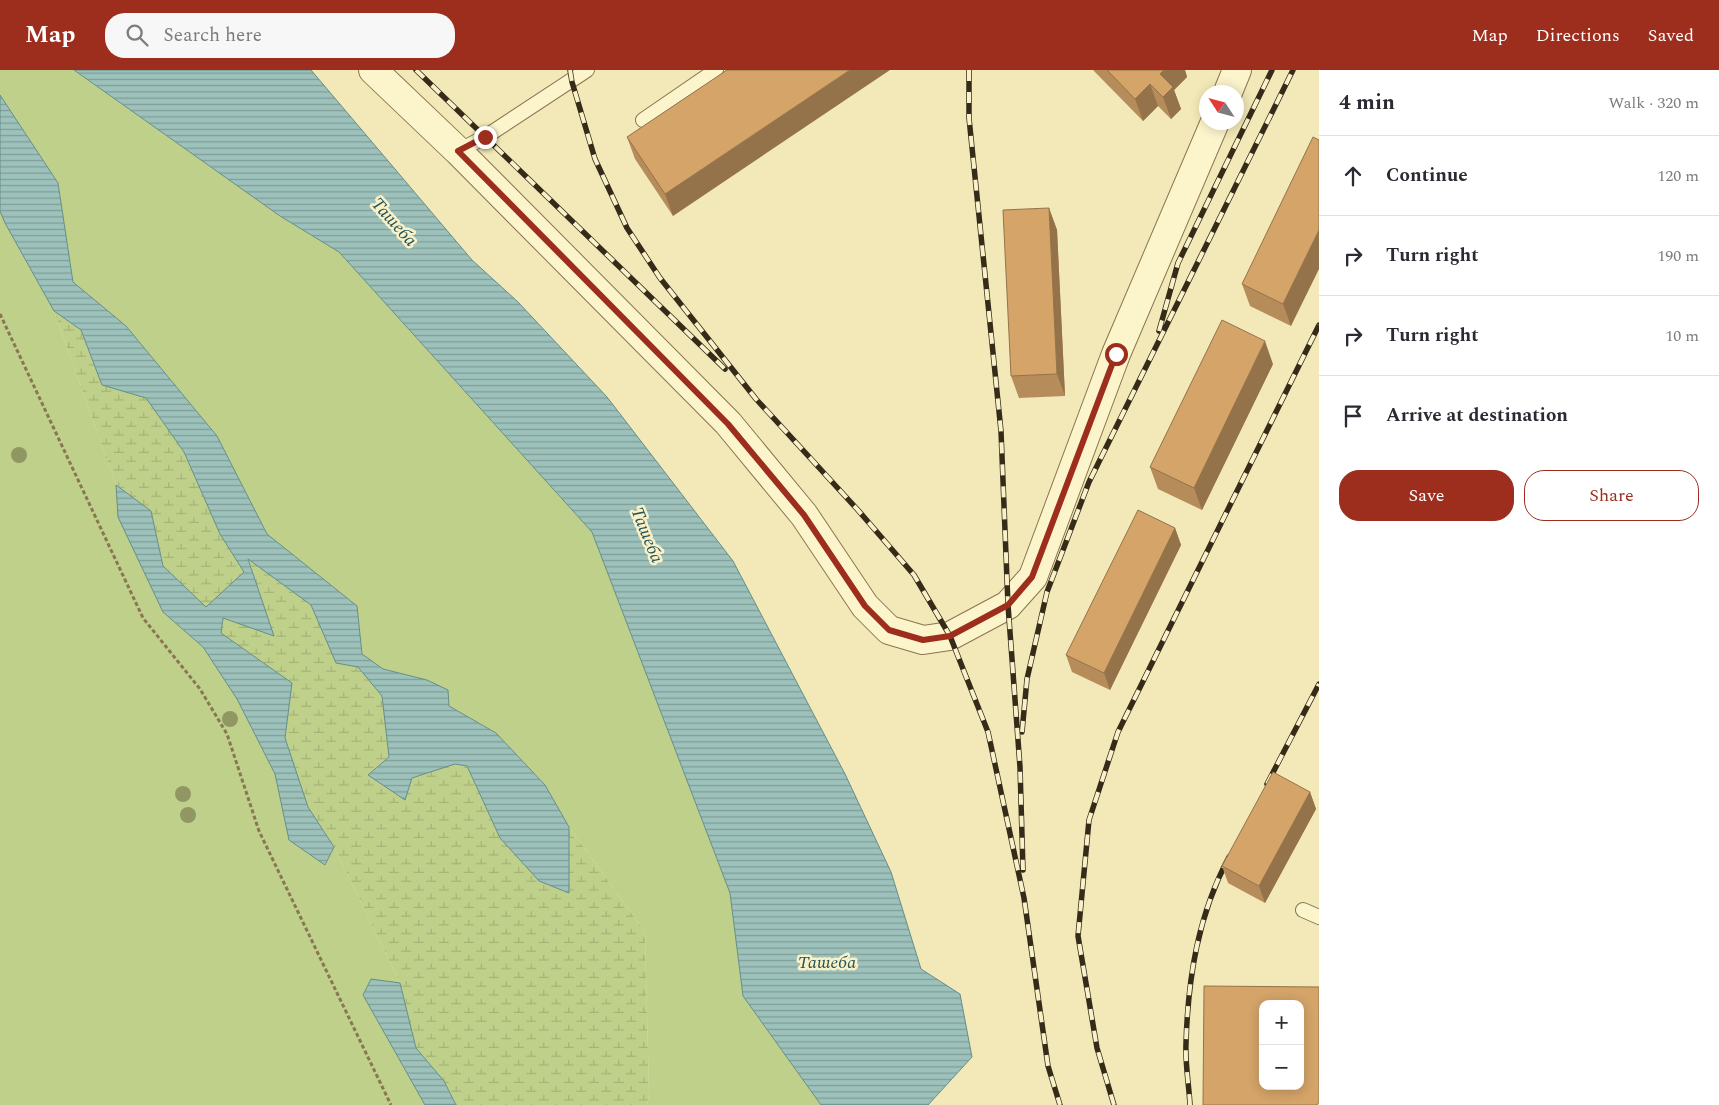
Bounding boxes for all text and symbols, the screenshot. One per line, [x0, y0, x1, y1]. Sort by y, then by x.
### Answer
search box [105, 13, 455, 58]
text: Map [25, 17, 75, 53]
icon: search [123, 21, 151, 49]
text: Search here [163, 21, 262, 50]
text: Map [1472, 22, 1508, 49]
text: Directions [1536, 22, 1620, 49]
text: Saved [1648, 22, 1694, 49]
north arrow [1199, 85, 1244, 130]
text: 4 min [1339, 87, 1395, 119]
text: Walk · 320 m [1608, 91, 1699, 115]
route end [474, 126, 497, 149]
text: Continue [1386, 161, 1468, 190]
icon: ahead [1339, 162, 1367, 190]
text: 120 m [1657, 164, 1699, 188]
water label: Ташеба [364, 191, 424, 253]
text: Turn right [1386, 241, 1479, 270]
icon: right [1339, 242, 1367, 270]
text: 190 m [1657, 244, 1699, 268]
text: Turn right [1386, 321, 1479, 350]
icon: right [1339, 322, 1367, 350]
text: 10 m [1665, 324, 1699, 348]
route start [1105, 343, 1128, 366]
text: Arrive at destination [1386, 401, 1568, 430]
icon: arrive [1339, 402, 1367, 430]
button: Save [1339, 470, 1514, 521]
button: Share [1524, 470, 1699, 521]
water label: Ташеба [624, 503, 670, 567]
water label: Ташеба [798, 949, 856, 976]
map controls [1259, 1000, 1304, 1090]
button: + [1259, 1000, 1304, 1045]
button: − [1259, 1045, 1304, 1090]

